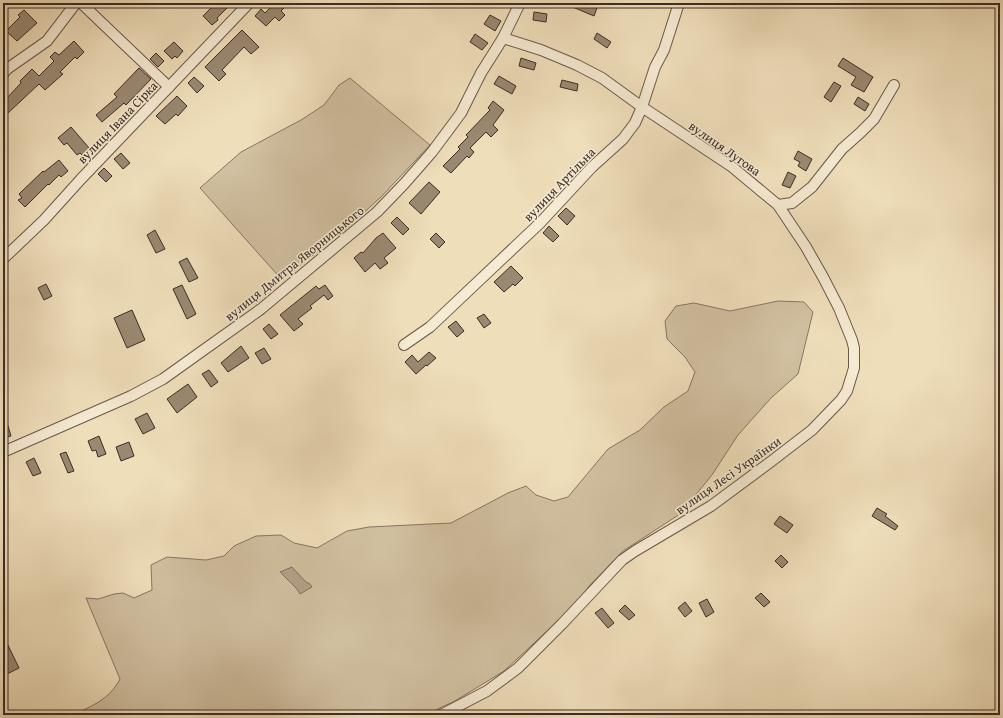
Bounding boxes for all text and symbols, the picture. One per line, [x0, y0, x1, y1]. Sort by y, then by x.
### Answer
street label: вулиця Івана Сірка [73, 76, 162, 168]
street label: вулиця Лугова [685, 116, 765, 181]
street label: вулиця Артільна [519, 142, 600, 226]
street label: вулиця Дмитра Яворницького [221, 201, 368, 326]
street label: вулиця Лесі Українки [672, 432, 785, 519]

